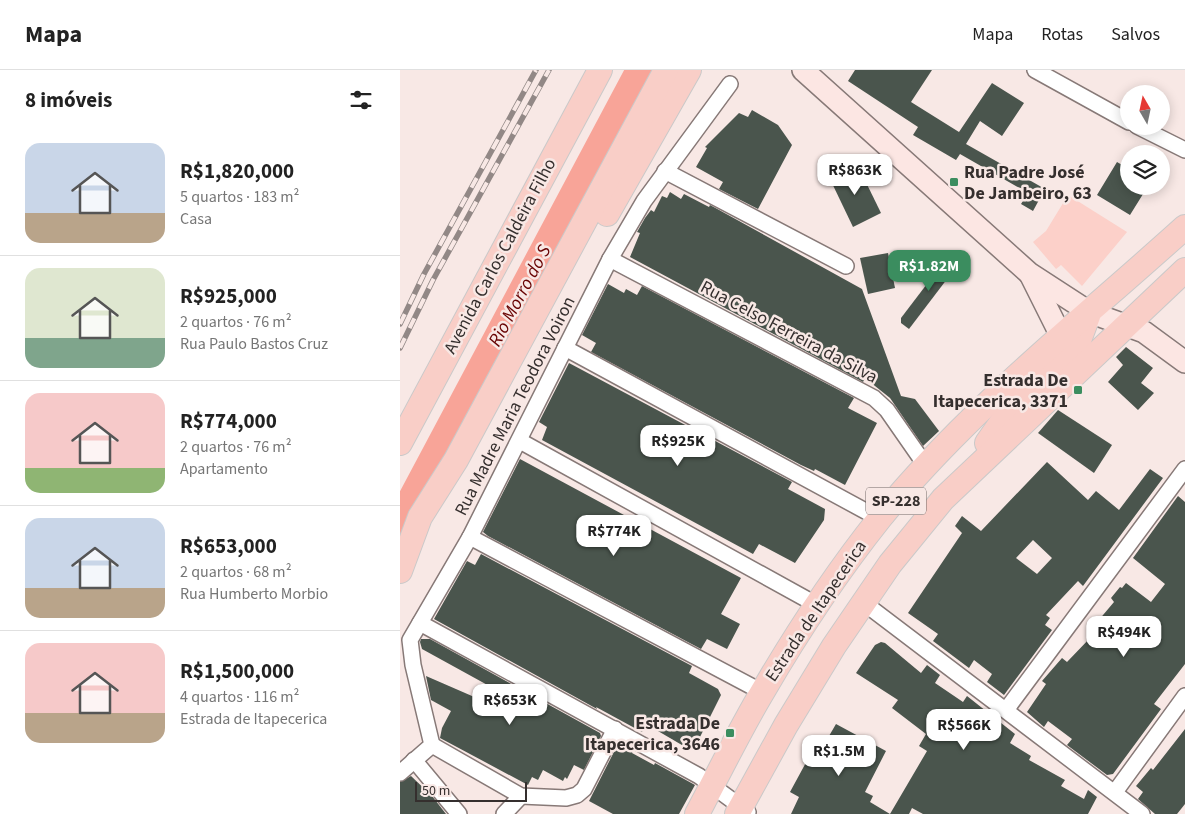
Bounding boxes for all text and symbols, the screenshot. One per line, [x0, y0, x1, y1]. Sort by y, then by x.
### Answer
text: Mapa [25, 17, 82, 52]
text: Mapa [972, 22, 1013, 47]
text: Rotas [1041, 22, 1083, 47]
text: Salvos [1111, 22, 1160, 47]
text: 8 imóveis [25, 85, 112, 115]
north arrow [1120, 85, 1170, 135]
map controls [1120, 85, 1170, 195]
icon: filters [347, 86, 375, 114]
button: layers [1120, 145, 1170, 195]
street label: Avenida Carlos Caldeira Filho [438, 154, 562, 358]
pin: R$863K [814, 154, 896, 196]
text: R$1,820,000 [180, 156, 294, 186]
text: R$863K [828, 159, 882, 181]
place label: Rua Padre José De Jambeiro, 63 [964, 160, 1092, 206]
icon: home [65, 163, 125, 223]
marker: Rua Padre José De Jambeiro, 63 [948, 176, 960, 188]
text: 5 quartos · 183 m² [180, 186, 299, 208]
text: Casa [180, 208, 212, 230]
water label: Rio Morro do S [482, 240, 558, 352]
pin: R$1.82M [883, 250, 975, 292]
text: R$1.82M [899, 255, 959, 277]
street label: Rua Celso Ferreira da Silva [696, 275, 882, 389]
text: R$925,000 [180, 281, 277, 311]
icon: home [65, 288, 125, 348]
street label: Rua Madre Maria Teodora Voiron [449, 292, 581, 520]
text: 2 quartos · 76 m² [180, 311, 292, 333]
text: Rua Paulo Bastos Cruz [180, 333, 328, 355]
place label: Estrada De Itapecerica, 3371 [933, 368, 1068, 414]
marker: Estrada De Itapecerica, 3371 [1072, 384, 1084, 396]
text: R$774,000 [180, 406, 277, 436]
icon: home [65, 413, 125, 473]
pin: R$925K [637, 424, 719, 467]
text: R$925K [651, 430, 705, 452]
text: 2 quartos · 76 m² [180, 436, 292, 458]
text: Apartamento [180, 458, 268, 480]
road number: SP-228 [866, 488, 926, 514]
pin: R$774K [573, 514, 655, 557]
text: R$774K [587, 520, 641, 542]
text: R$653,000 [180, 531, 277, 561]
street label: Estrada de Itapecerica [759, 535, 873, 687]
icon: home [65, 538, 125, 598]
text: 2 quartos · 68 m² [180, 561, 292, 583]
text: Rua Humberto Morbio [180, 583, 328, 605]
pin: R$494K [1083, 616, 1165, 658]
text: R$494K [1097, 621, 1151, 643]
text: R$1,500,000 [180, 656, 294, 686]
icon: home [65, 663, 125, 723]
pin: R$653K [469, 684, 551, 726]
text: 4 quartos · 116 m² [180, 686, 299, 708]
text: R$653K [483, 689, 537, 711]
text: Estrada de Itapecerica [180, 708, 327, 730]
pin: R$566K [923, 708, 1005, 751]
place label: Estrada De Itapecerica, 3646 [585, 711, 720, 757]
text: R$566K [937, 714, 991, 736]
marker: Estrada De Itapecerica, 3646 [724, 727, 736, 739]
pin: R$1.5M [798, 734, 880, 777]
text: R$1.5M [813, 740, 865, 762]
scale bar [415, 779, 528, 802]
text: 50 m [422, 781, 450, 801]

